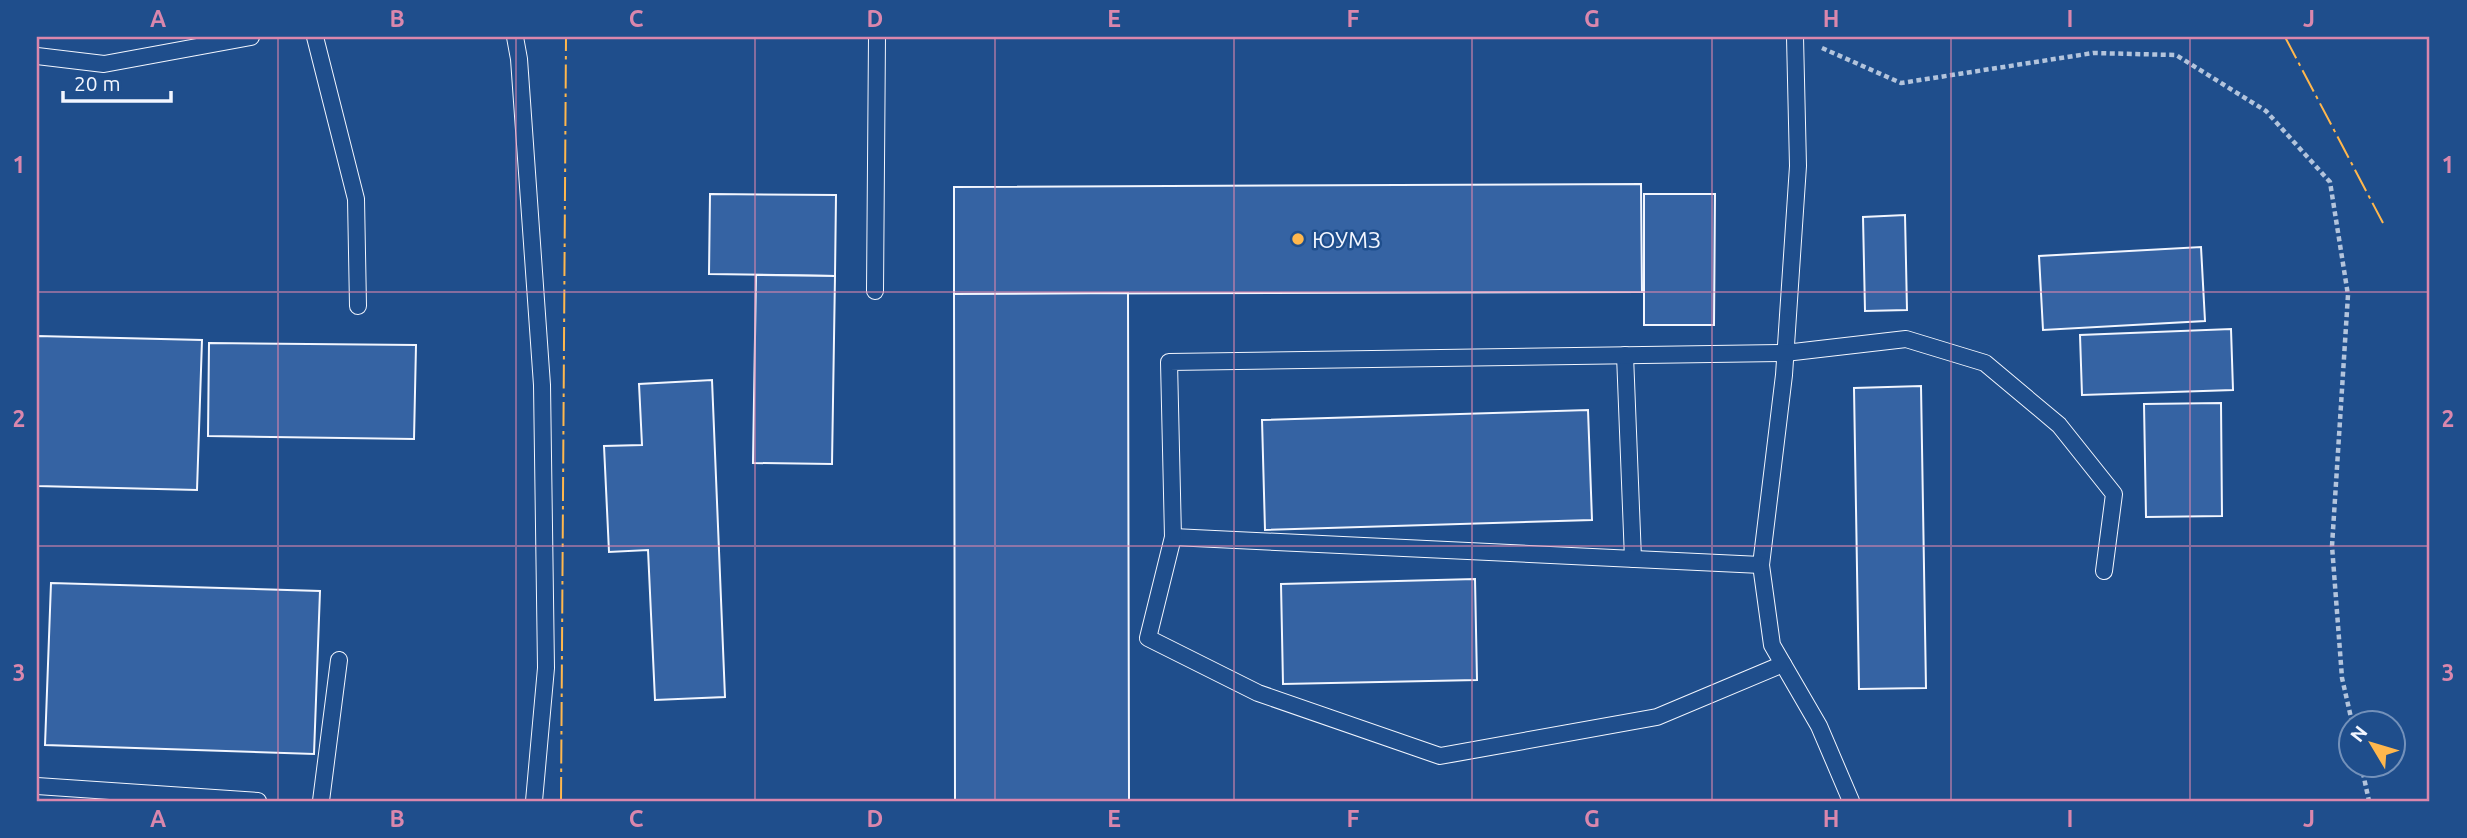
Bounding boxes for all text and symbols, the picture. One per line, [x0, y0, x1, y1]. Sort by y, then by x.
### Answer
text: A [150, 6, 166, 31]
text: B [389, 6, 405, 31]
text: C [629, 6, 644, 31]
text: D [867, 6, 883, 31]
text: E [1107, 6, 1121, 31]
text: F [1347, 6, 1360, 31]
text: G [1584, 6, 1600, 31]
text: H [1823, 6, 1839, 31]
text: I [2067, 6, 2073, 31]
text: J [2303, 6, 2315, 31]
scale bar [63, 60, 172, 104]
text: 20 m [74, 71, 121, 95]
text: 1 [13, 152, 25, 177]
text: 1 [2442, 152, 2454, 177]
place label: ЮУМЗ [1312, 227, 1381, 252]
marker: ЮУМЗ [1290, 231, 1306, 247]
text: 2 [13, 406, 25, 431]
text: 2 [2442, 406, 2454, 431]
text: 3 [13, 660, 25, 685]
text: 3 [2442, 660, 2454, 685]
north arrow [2338, 708, 2408, 778]
text: N [2346, 721, 2372, 746]
text: A [150, 806, 166, 831]
text: B [389, 806, 405, 831]
text: C [629, 806, 644, 831]
text: D [867, 806, 883, 831]
text: E [1107, 806, 1121, 831]
text: F [1347, 806, 1360, 831]
text: G [1584, 806, 1600, 831]
text: H [1823, 806, 1839, 831]
text: I [2067, 806, 2073, 831]
text: J [2303, 806, 2315, 831]

